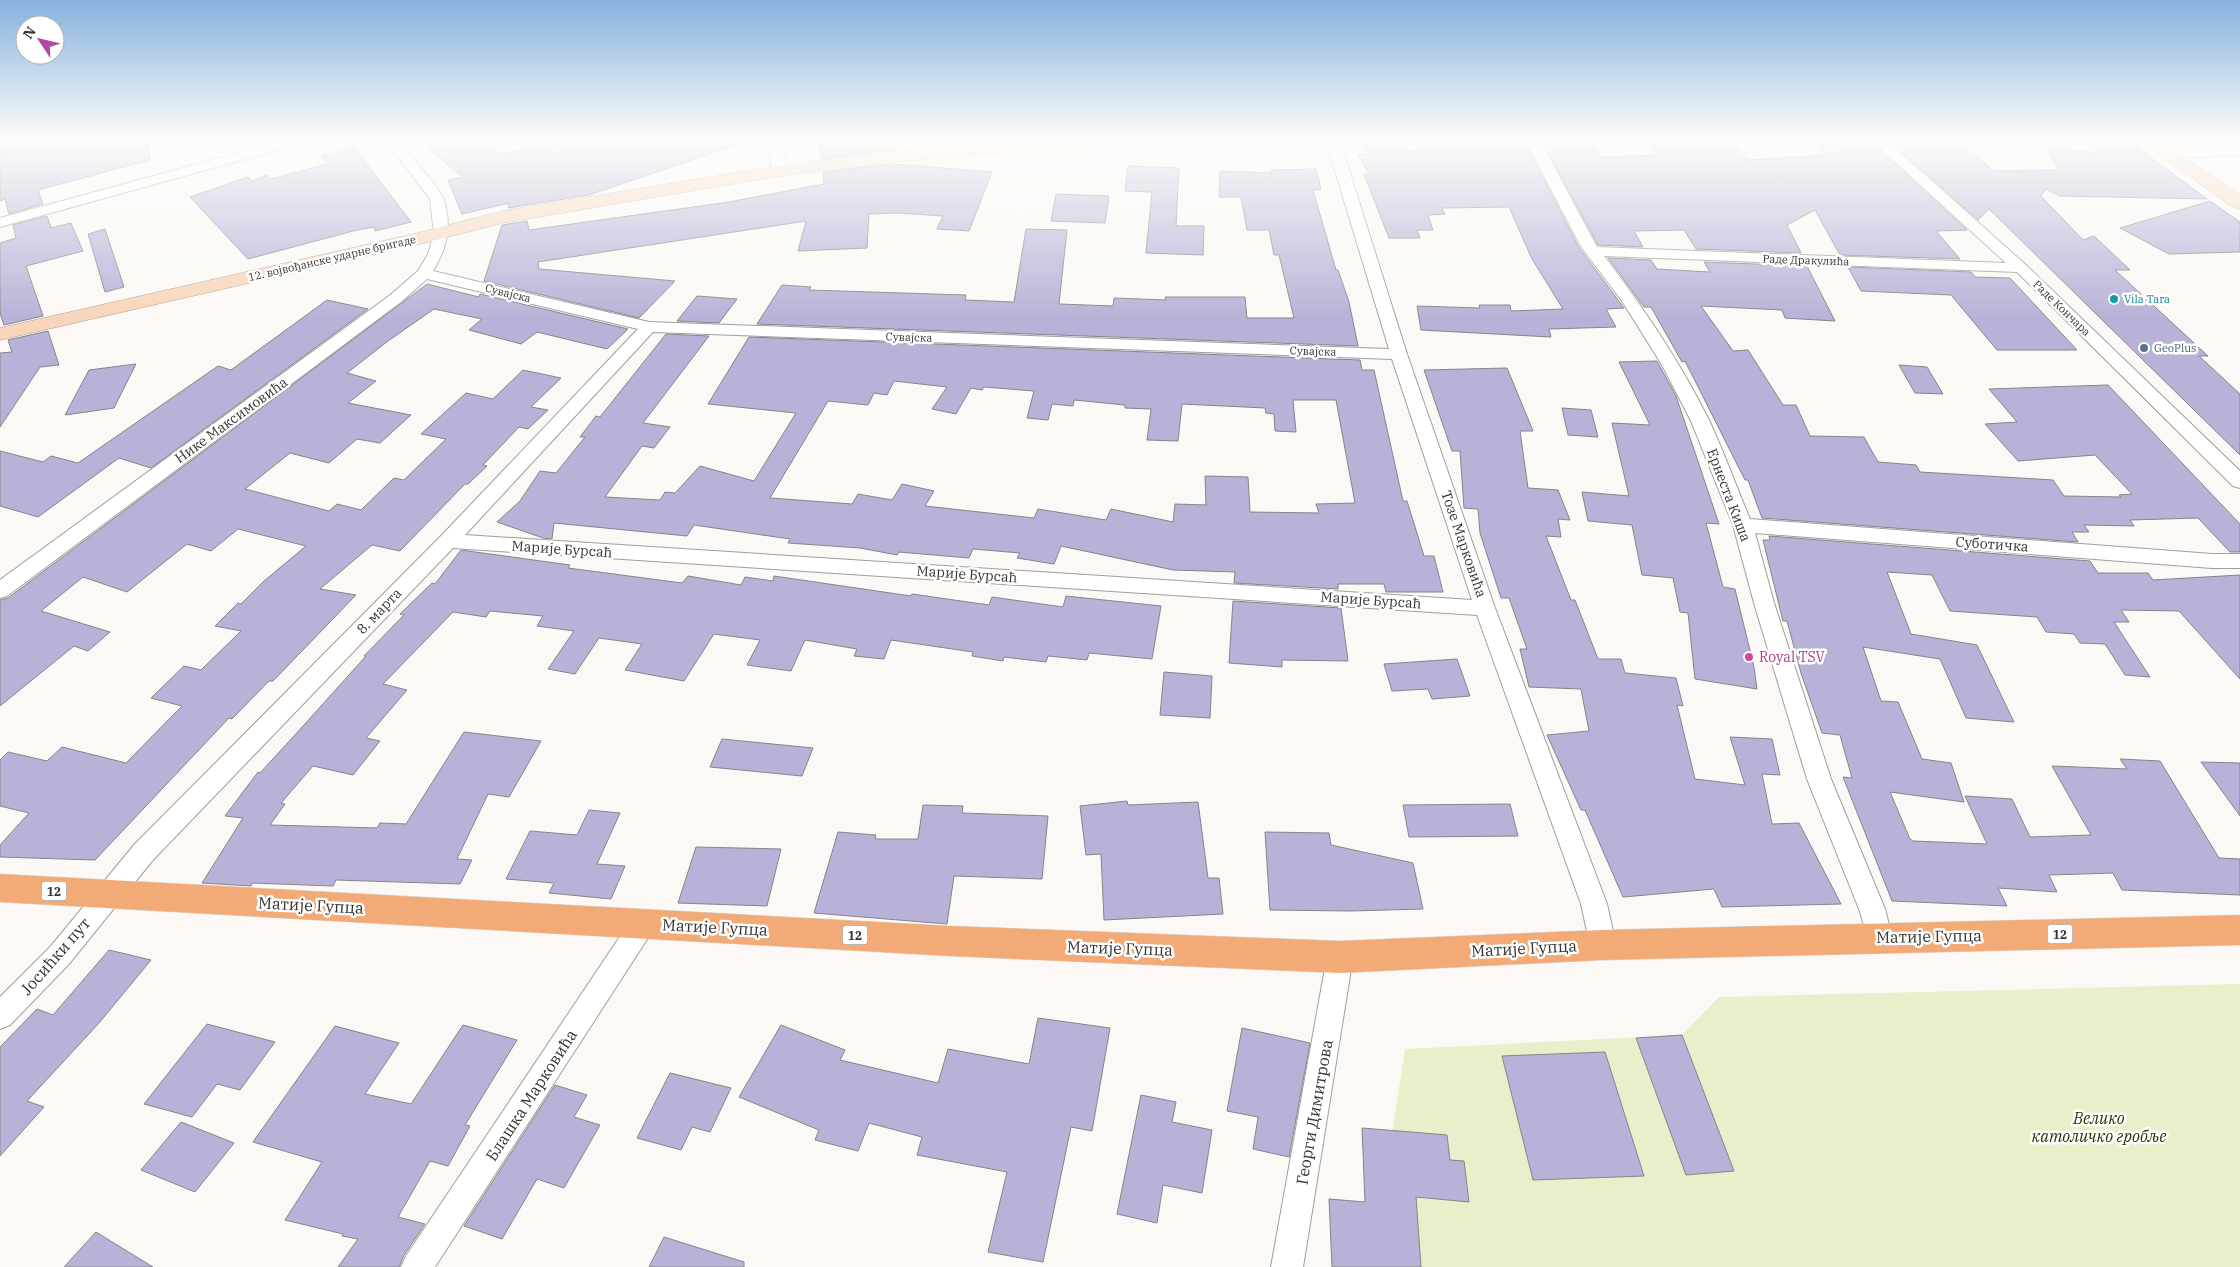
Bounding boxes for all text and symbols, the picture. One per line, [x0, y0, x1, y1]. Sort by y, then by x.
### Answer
north arrow [15, 15, 65, 65]
text: N [19, 23, 40, 42]
street label: 12. војвођанске ударне бригаде [247, 232, 417, 284]
street label: Раде Дракулића [1762, 251, 1850, 269]
street label: Раде Кончара [2030, 277, 2094, 339]
street label: Сувајска [484, 281, 532, 305]
place label: Vila Tara [2124, 292, 2170, 306]
marker: Vila Tara [2108, 293, 2120, 305]
street label: Сувајска [885, 329, 933, 345]
place label: GeoPlus [2154, 341, 2196, 355]
marker: GeoPlus [2138, 342, 2150, 354]
street label: Сувајска [1289, 343, 1337, 359]
street label: Нике Максимовића [171, 373, 291, 467]
street label: Ернеста Киша [1703, 446, 1755, 545]
street label: Тозе Марковића [1437, 488, 1491, 600]
street label: Суботичка [1955, 532, 2029, 556]
street label: Марије Бурсаћ [511, 537, 613, 562]
street label: Марије Бурсаћ [916, 562, 1018, 587]
street label: 8. марта [353, 584, 406, 638]
street label: Марије Бурсаћ [1320, 588, 1422, 613]
place label: Royal TSV [1759, 648, 1825, 666]
marker: Royal TSV [1743, 651, 1755, 663]
road number: 12 [42, 881, 66, 900]
street label: Матије Гупца [258, 892, 365, 918]
street label: Јосићки пут [16, 913, 94, 999]
street label: Матије Гупца [662, 914, 769, 940]
road number: 12 [2048, 924, 2072, 944]
street label: Матије Гупца [1876, 925, 1982, 947]
road number: 12 [842, 926, 868, 944]
street label: Матије Гупца [1471, 935, 1578, 961]
street label: Матије Гупца [1067, 936, 1174, 960]
street label: Блашка Марковића [481, 1025, 581, 1165]
street label: Георги Димитрова [1291, 1038, 1337, 1186]
park label: Велико католичко гробље [2032, 1108, 2167, 1146]

